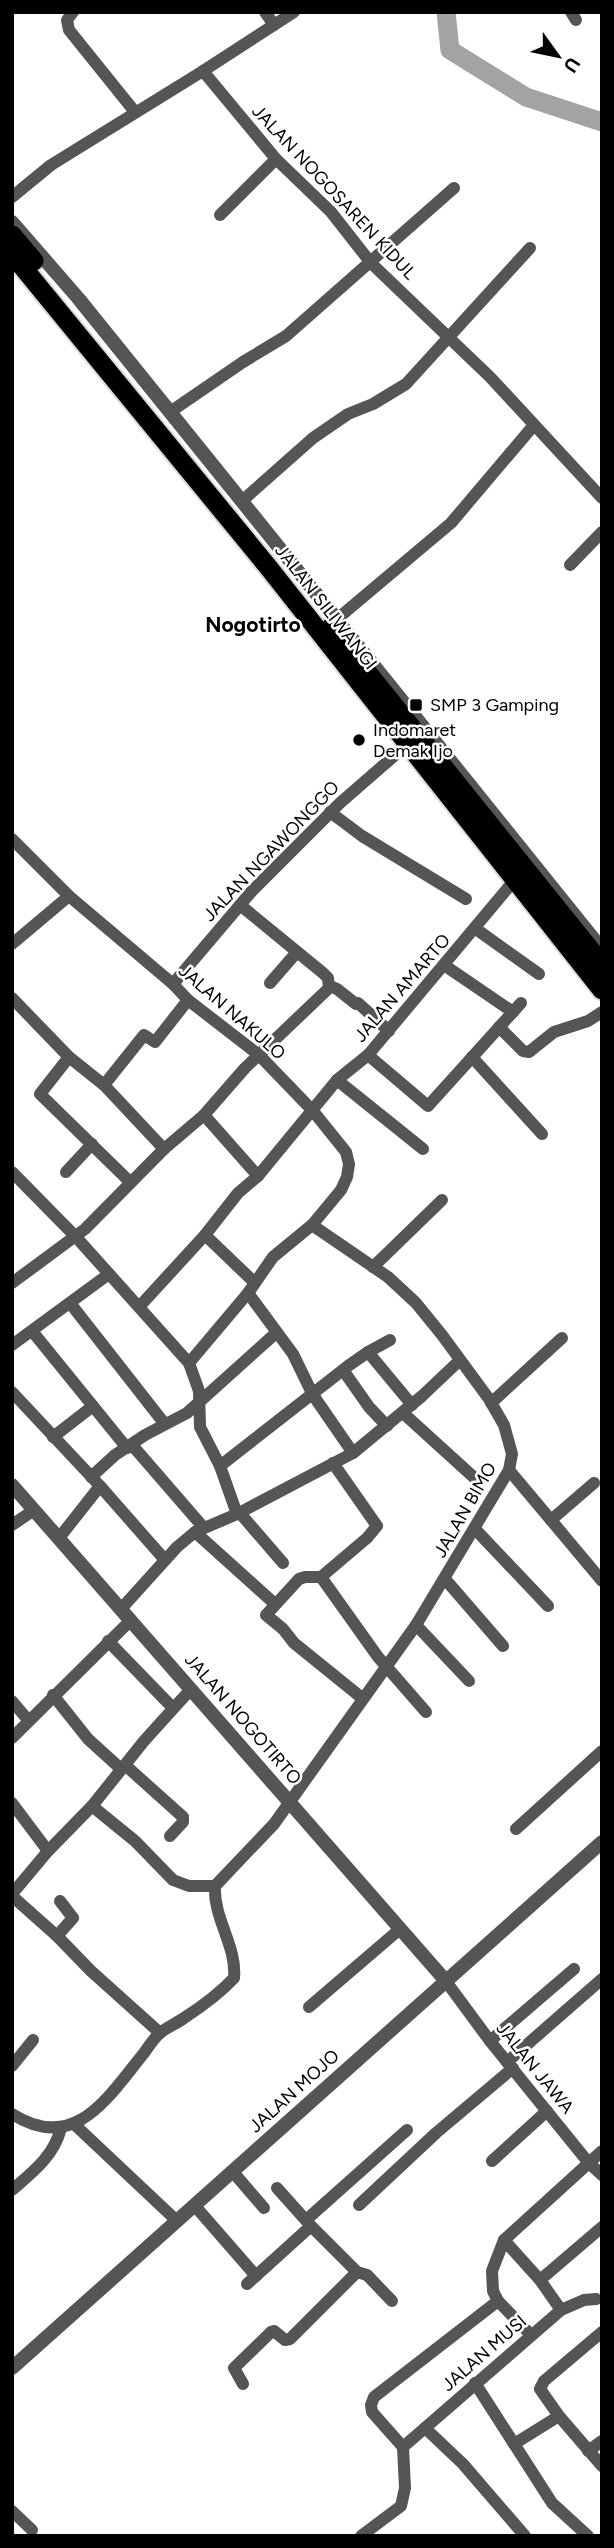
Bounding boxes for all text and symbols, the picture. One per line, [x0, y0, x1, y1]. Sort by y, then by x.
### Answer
north arrow [523, 21, 593, 91]
text: U [559, 53, 585, 77]
street label: JALAN NOGOSAREN KIDUL [247, 100, 421, 284]
street label: JALAN SILIWANGI [270, 540, 382, 674]
district label: Nogotirto [205, 612, 301, 637]
place label: SMP 3 Gamping [430, 694, 559, 716]
marker: SMP 3 Gamping [408, 697, 424, 713]
place label: Indomaret Demak Ijo [373, 719, 456, 762]
marker: Indomaret Demak Ijo [351, 732, 367, 748]
street label: JALAN NGAWONGGO [198, 776, 344, 926]
street label: JALAN AMARTO [349, 929, 455, 1047]
street label: JALAN NAKULO [174, 960, 290, 1064]
street label: JALAN BIMO [429, 1458, 501, 1562]
street label: JALAN NOGOTIRTO [180, 1649, 306, 1789]
street label: JALAN JAWA [491, 2018, 579, 2118]
street label: JALAN MOJO [244, 2045, 344, 2137]
street label: JALAN MUSI [437, 2310, 531, 2396]

